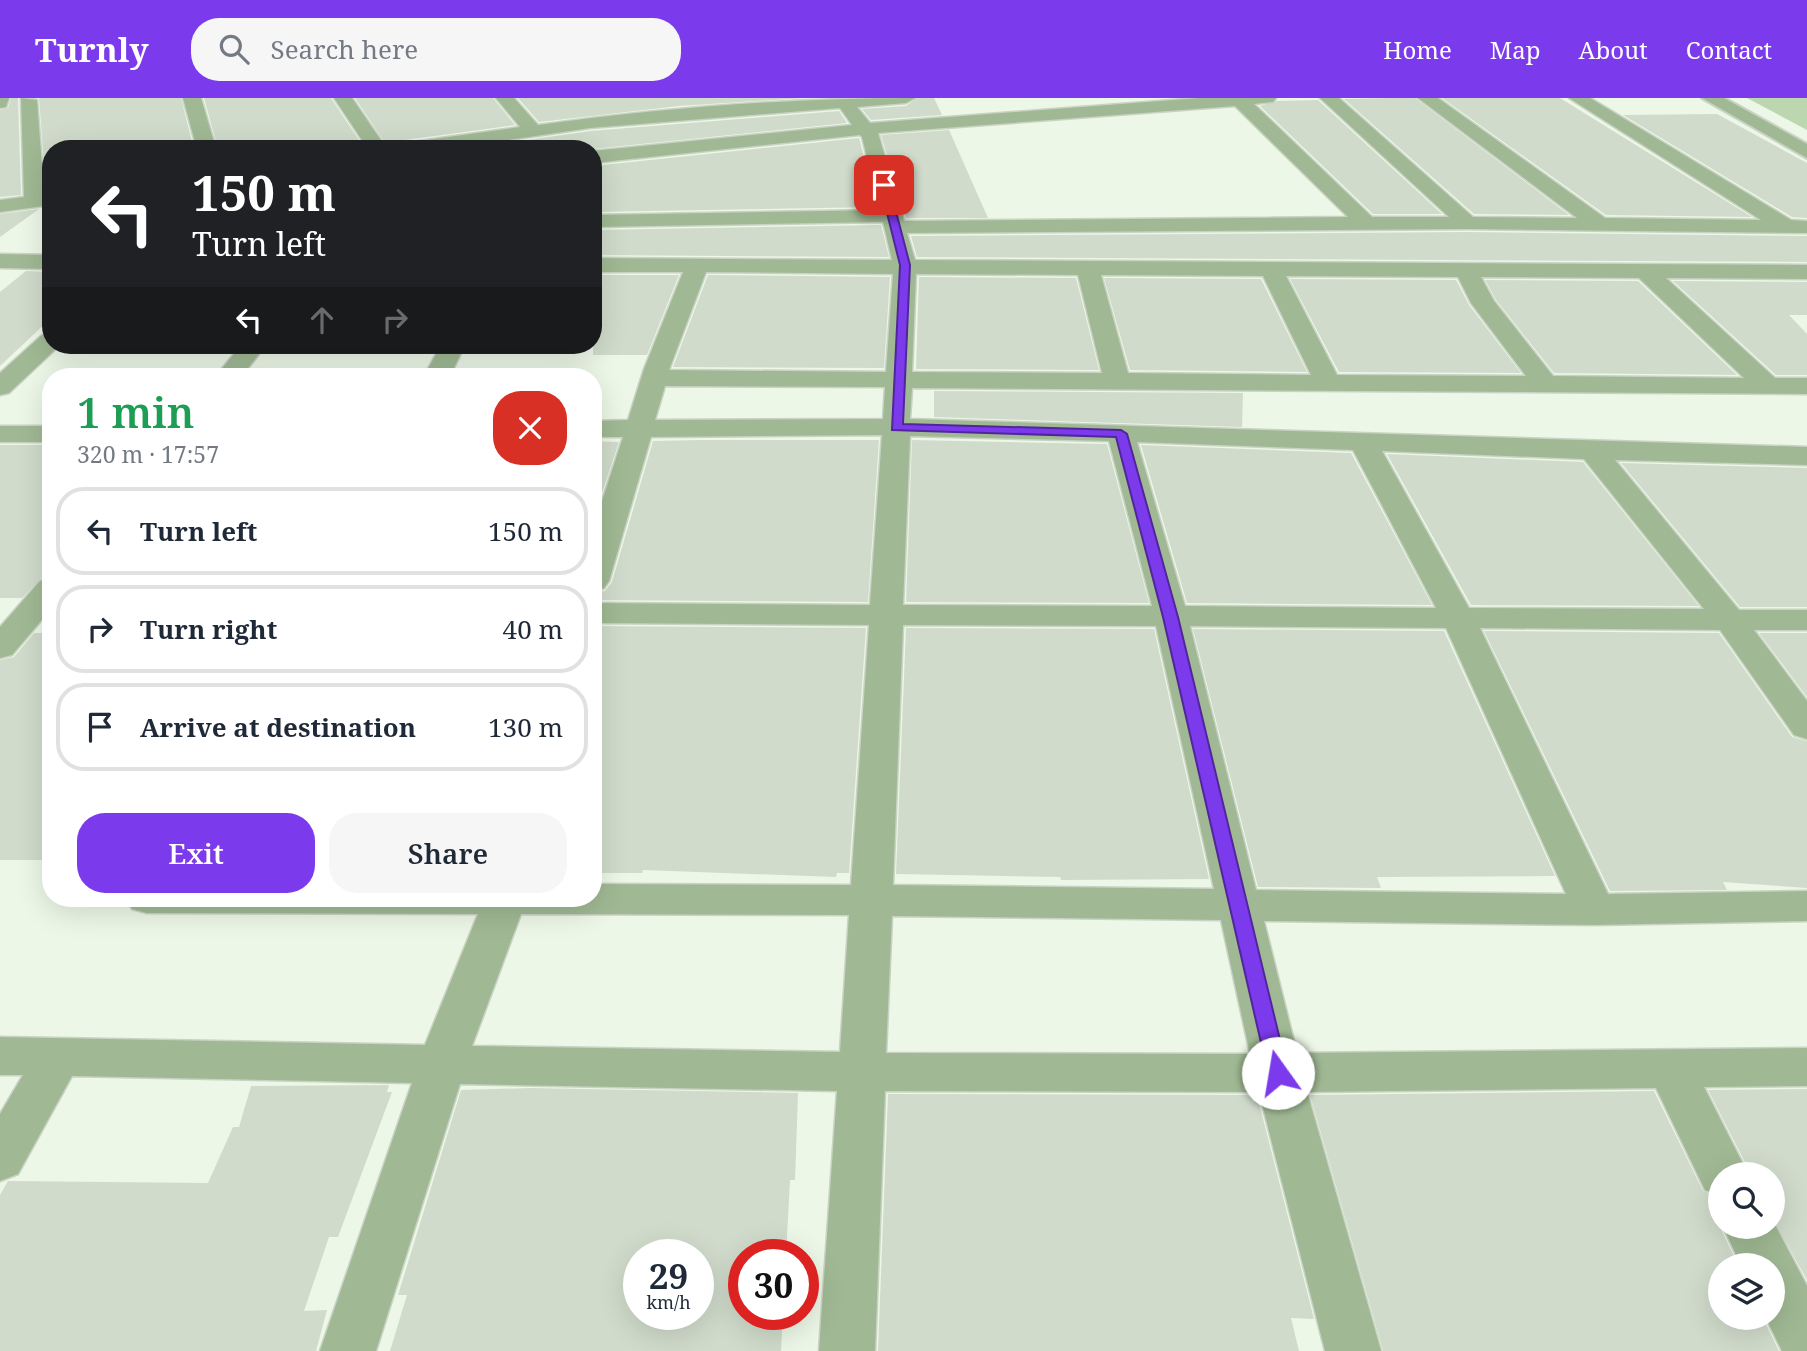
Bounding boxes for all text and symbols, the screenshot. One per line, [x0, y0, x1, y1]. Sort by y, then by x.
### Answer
search box [191, 18, 681, 81]
text: Turnly [35, 27, 149, 72]
icon: search [215, 30, 253, 68]
text: Search here [271, 31, 418, 67]
text: Home [1383, 33, 1452, 66]
text: Map [1490, 33, 1541, 66]
text: About [1579, 33, 1648, 66]
text: Contact [1686, 33, 1772, 66]
pin [854, 155, 914, 215]
text: 150 m [192, 159, 336, 225]
icon: arrive [865, 166, 903, 204]
icon: left [77, 168, 168, 259]
text: Turn left [192, 222, 326, 265]
icon: left [230, 301, 268, 339]
icon: ahead [303, 301, 341, 339]
icon: right [376, 301, 414, 339]
text: 1 min [77, 383, 194, 440]
button: close [493, 391, 567, 465]
text: 320 m · 17:57 [77, 438, 219, 470]
icon: left [81, 512, 119, 550]
text: Turn left [140, 513, 257, 549]
text: 150 m [488, 513, 563, 549]
icon: right [81, 610, 119, 648]
text: Turn right [140, 611, 277, 647]
text: 40 m [503, 611, 563, 647]
icon: arrive [81, 708, 119, 746]
text: Arrive at destination [140, 709, 416, 745]
text: 130 m [488, 709, 563, 745]
button: Exit [77, 813, 315, 893]
button: Share [329, 813, 567, 893]
position arrow [1241, 1036, 1315, 1110]
map controls [1708, 1162, 1785, 1330]
button: search [1708, 1162, 1785, 1239]
speed limit sign: 30 [728, 1239, 819, 1330]
text: 29 [649, 1252, 688, 1299]
button: layers [1708, 1253, 1785, 1330]
text: km/h [646, 1290, 691, 1314]

